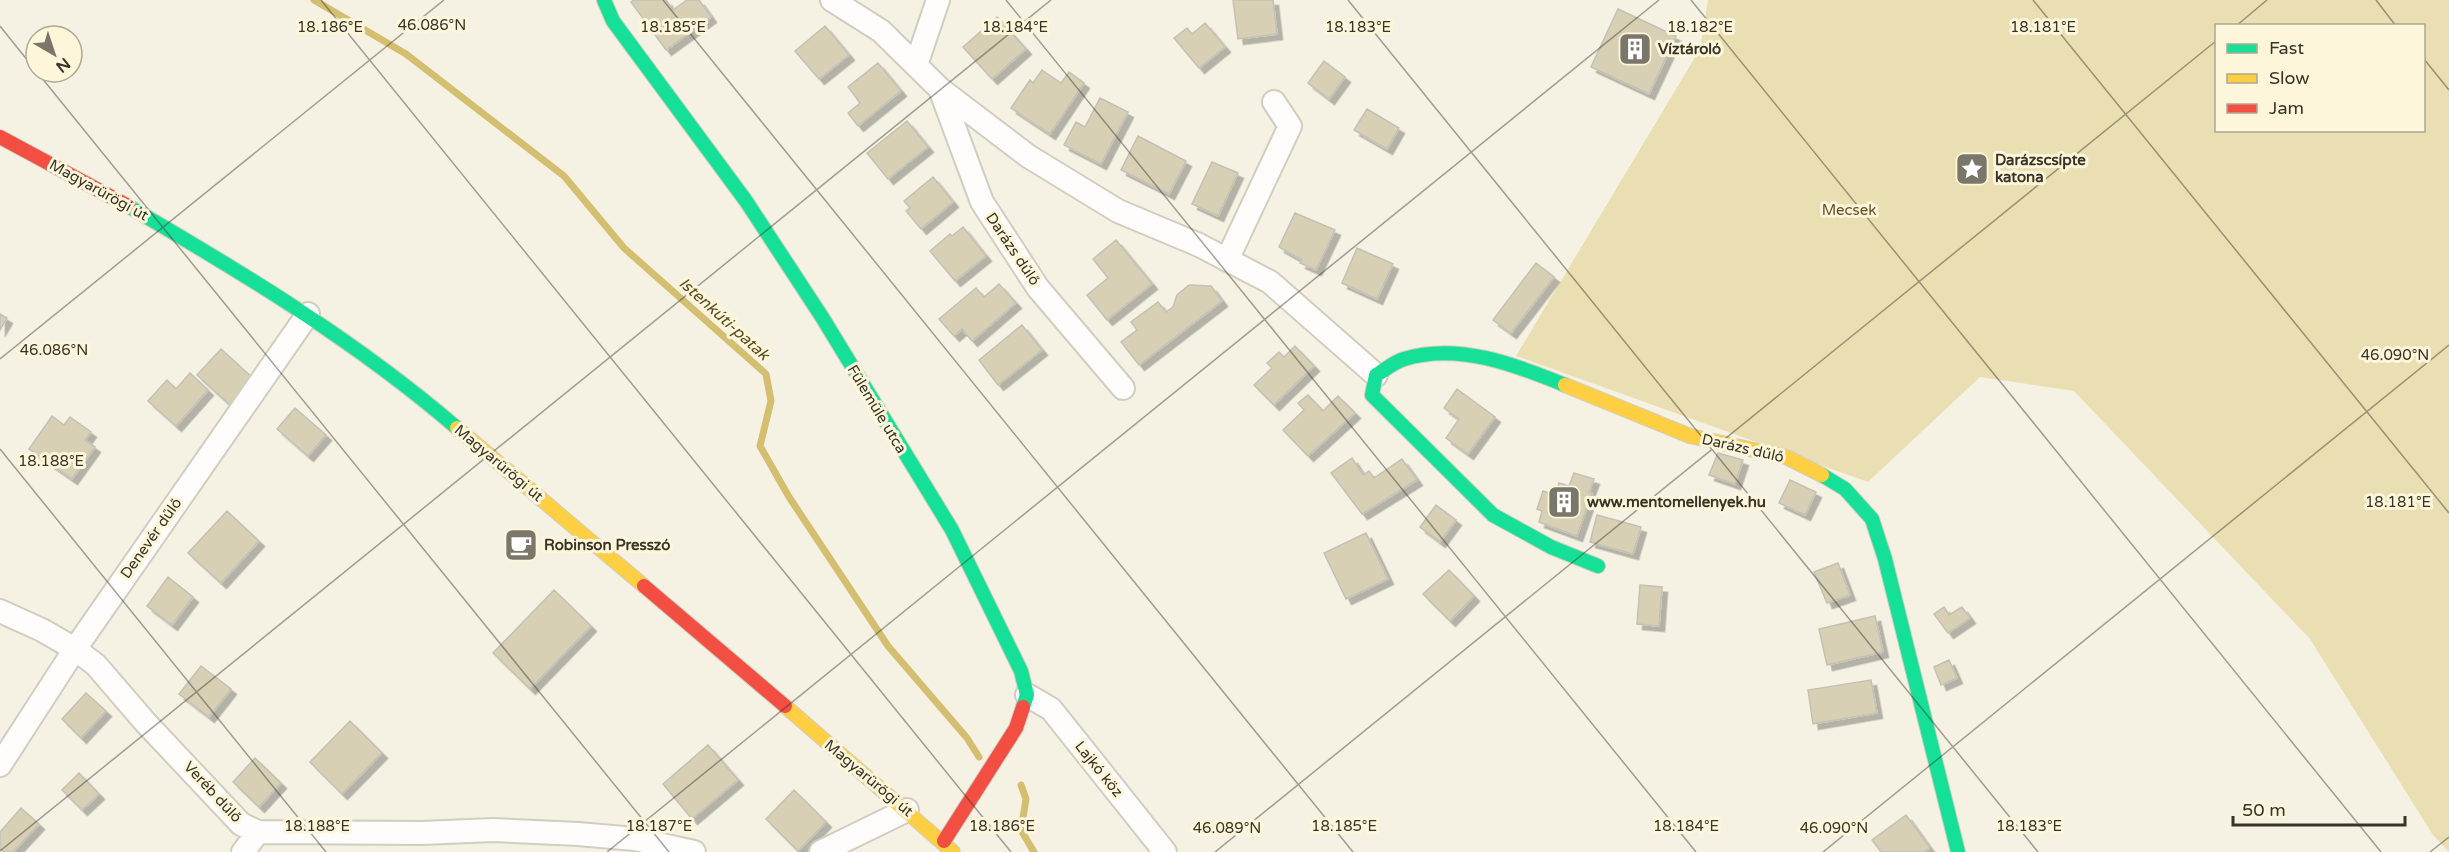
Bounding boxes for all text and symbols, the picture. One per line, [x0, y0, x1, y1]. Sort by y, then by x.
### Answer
text: 46.086°N [398, 16, 466, 34]
text: 18.186°E [297, 18, 363, 36]
text: 18.185°E [640, 18, 706, 36]
text: 18.184°E [982, 18, 1048, 36]
text: 18.183°E [1325, 18, 1391, 36]
text: 18.182°E [1667, 18, 1733, 36]
text: 18.181°E [2010, 18, 2076, 36]
north arrow [24, 24, 84, 84]
legend [2215, 24, 2425, 132]
building icon: Víztároló [1617, 31, 1653, 67]
text: Fast [2269, 37, 2304, 59]
place label: Víztároló [1658, 40, 1721, 58]
text: N [52, 53, 74, 77]
text: Slow [2269, 67, 2310, 89]
text: Jam [2269, 97, 2304, 119]
place icon: Darázscsípte katona [1954, 151, 1990, 187]
place label: Darázscsípte katona [1995, 151, 2086, 186]
street label: Magyarürögi út [46, 155, 152, 225]
park label: Mecsek [1822, 201, 1876, 219]
street label: Darázs dűlő [982, 209, 1044, 289]
water label: Istenkúti-patak [675, 273, 774, 366]
text: 46.086°N [20, 341, 88, 359]
text: 46.090°N [2361, 346, 2429, 364]
street label: Fülemüle utca [844, 361, 910, 457]
street label: Magyarürögi út [451, 421, 547, 506]
street label: Darázs dűlő [1700, 430, 1786, 466]
text: 18.188°E [18, 452, 84, 470]
building icon: www.mentomellenyek.hu [1546, 484, 1582, 520]
place label: www.mentomellenyek.hu [1587, 493, 1766, 512]
text: 18.181°E [2365, 493, 2431, 511]
street label: Denevér dűlő [117, 494, 185, 582]
cafe icon: Robinson Presszó [503, 527, 539, 563]
place label: Robinson Presszó [544, 536, 670, 554]
street label: Magyarürögi út [821, 736, 917, 821]
street label: Lajkó köz [1071, 737, 1127, 801]
street label: Veréb dűlő [180, 758, 246, 826]
scale bar [2233, 789, 2406, 827]
text: 50 m [2242, 799, 2286, 821]
text: 18.188°E [284, 817, 350, 835]
text: 18.187°E [626, 817, 692, 835]
text: 18.186°E [969, 817, 1035, 835]
text: 18.185°E [1311, 817, 1377, 835]
text: 18.184°E [1653, 817, 1719, 835]
text: 18.183°E [1996, 817, 2062, 835]
text: 46.089°N [1193, 819, 1261, 837]
text: 46.090°N [1800, 819, 1868, 837]

